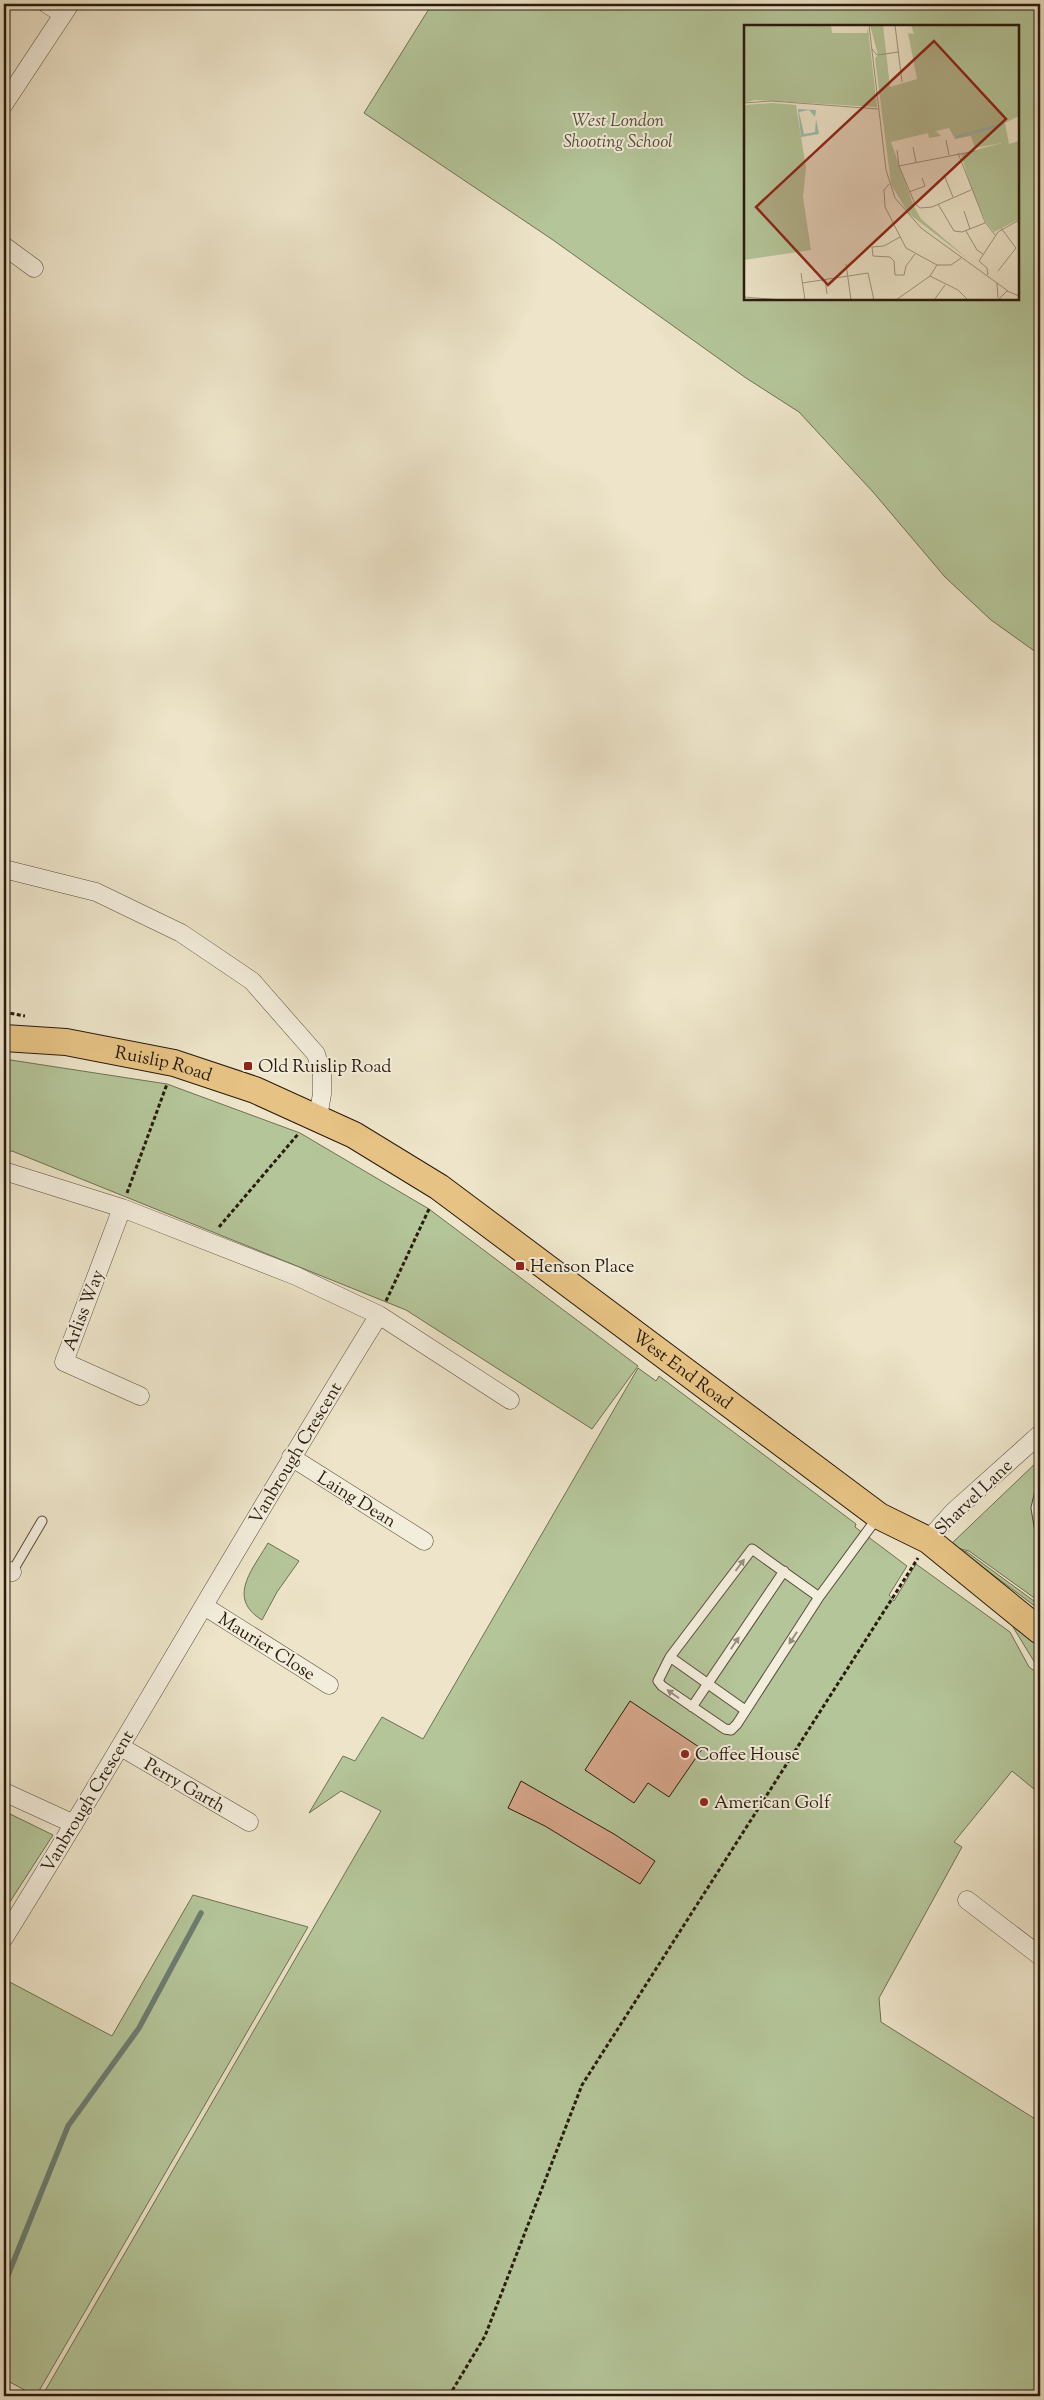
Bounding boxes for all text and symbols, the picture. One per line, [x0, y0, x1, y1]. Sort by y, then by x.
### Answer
inset map [744, 25, 1019, 300]
park label: West London Shooting School [563, 109, 673, 156]
street label: Ruislip Road [112, 1041, 215, 1090]
place label: Old Ruislip Road [258, 1055, 392, 1081]
marker: Old Ruislip Road [242, 1060, 254, 1072]
place label: Henson Place [530, 1255, 634, 1281]
marker: Henson Place [514, 1260, 526, 1272]
street label: Arliss Way [58, 1266, 112, 1355]
street label: West End Road [626, 1324, 737, 1417]
street label: Vanbrough Crescent [244, 1378, 350, 1530]
street label: Sharvel Lane [929, 1454, 1019, 1543]
street label: Laing Dean [311, 1466, 401, 1535]
one-way arrow [734, 1559, 745, 1572]
street label: Maurier Close [212, 1607, 320, 1688]
one-way arrow [788, 1631, 797, 1644]
one-way arrow [730, 1636, 740, 1650]
one-way arrow [666, 1689, 680, 1699]
street label: Vanbrough Crescent [36, 1726, 142, 1878]
place label: Coffee House [695, 1743, 800, 1769]
marker: Coffee House [679, 1748, 691, 1760]
street label: Perry Garth [138, 1753, 230, 1821]
place label: American Golf [714, 1791, 831, 1817]
marker: American Golf [698, 1796, 710, 1808]

